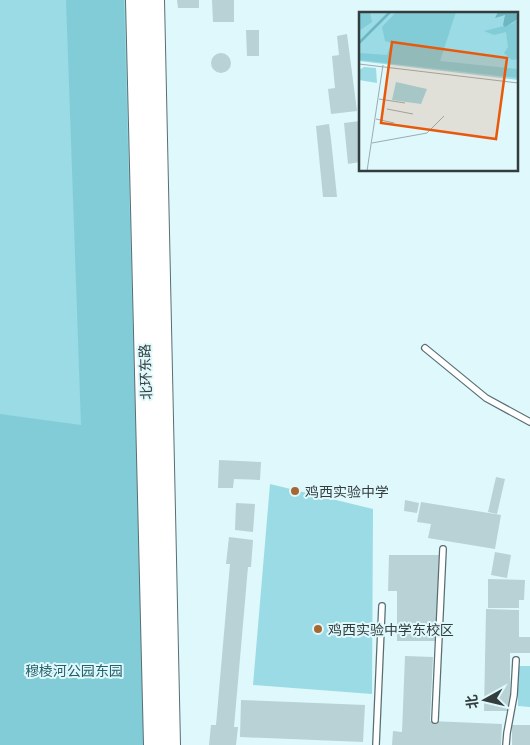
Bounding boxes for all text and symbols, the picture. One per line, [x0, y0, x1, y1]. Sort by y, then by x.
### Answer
inset map [359, 12, 518, 171]
street label: 北环东路 [136, 344, 154, 400]
place label: 鸡西实验中学 [305, 483, 389, 500]
marker: 鸡西实验中学 [289, 485, 301, 497]
place label: 鸡西实验中学东校区 [328, 621, 454, 638]
marker: 鸡西实验中学东校区 [312, 623, 324, 635]
park label: 穆棱河公园东园 [25, 662, 123, 679]
north arrow [460, 675, 510, 725]
text: 北 [462, 694, 481, 710]

